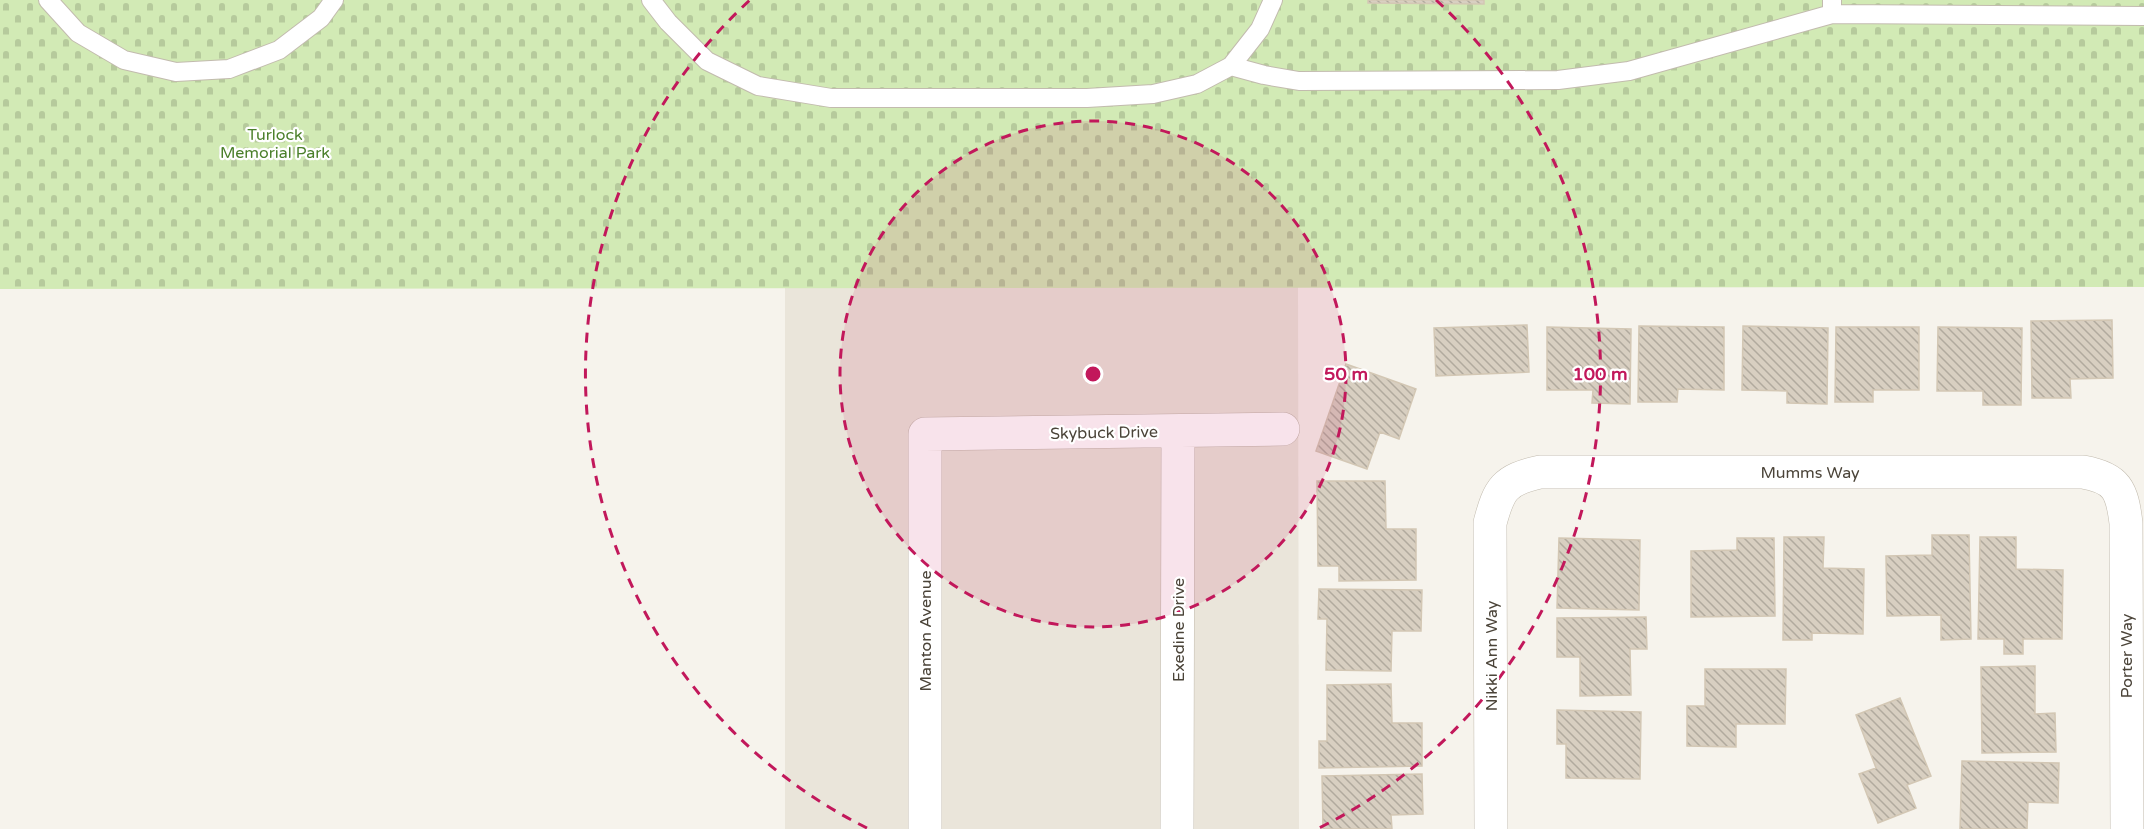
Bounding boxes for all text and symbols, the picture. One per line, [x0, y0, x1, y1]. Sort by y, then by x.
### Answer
park label: Turlock Memorial Park [220, 125, 330, 163]
text: 50 m [1324, 363, 1368, 385]
text: 100 m [1572, 363, 1628, 385]
centre of rings [1083, 364, 1103, 384]
street label: Skybuck Drive [1050, 422, 1158, 444]
street label: Mumms Way [1760, 463, 1860, 483]
street label: Manton Avenue [916, 571, 936, 691]
street label: Exedine Drive [1169, 578, 1189, 682]
street label: Nikki Ann Way [1482, 600, 1502, 711]
street label: Porter Way [2117, 613, 2137, 698]

